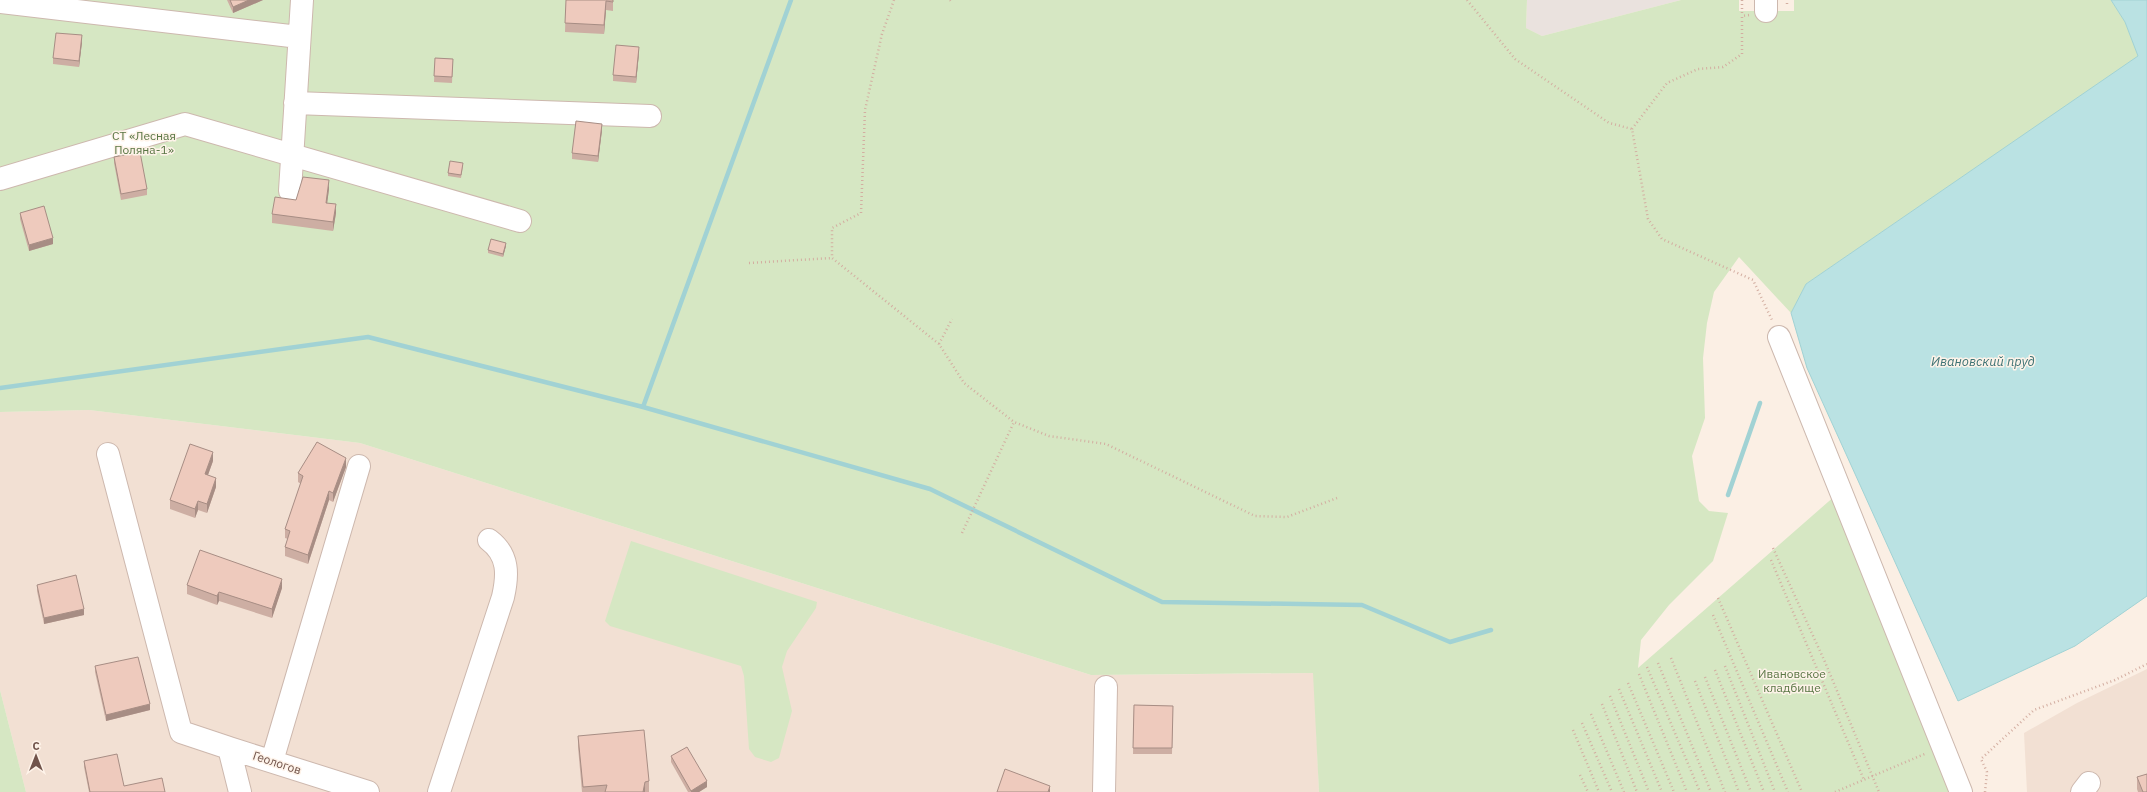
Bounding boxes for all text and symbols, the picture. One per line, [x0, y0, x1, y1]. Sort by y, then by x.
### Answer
park label: СТ «Лесная Поляна-1» [112, 128, 176, 157]
water label: Ивановский пруд [1931, 353, 2035, 370]
park label: Ивановское кладбище [1758, 666, 1826, 695]
north arrow [16, 736, 56, 776]
text: С [32, 739, 40, 753]
street label: Геологов [251, 748, 303, 777]

